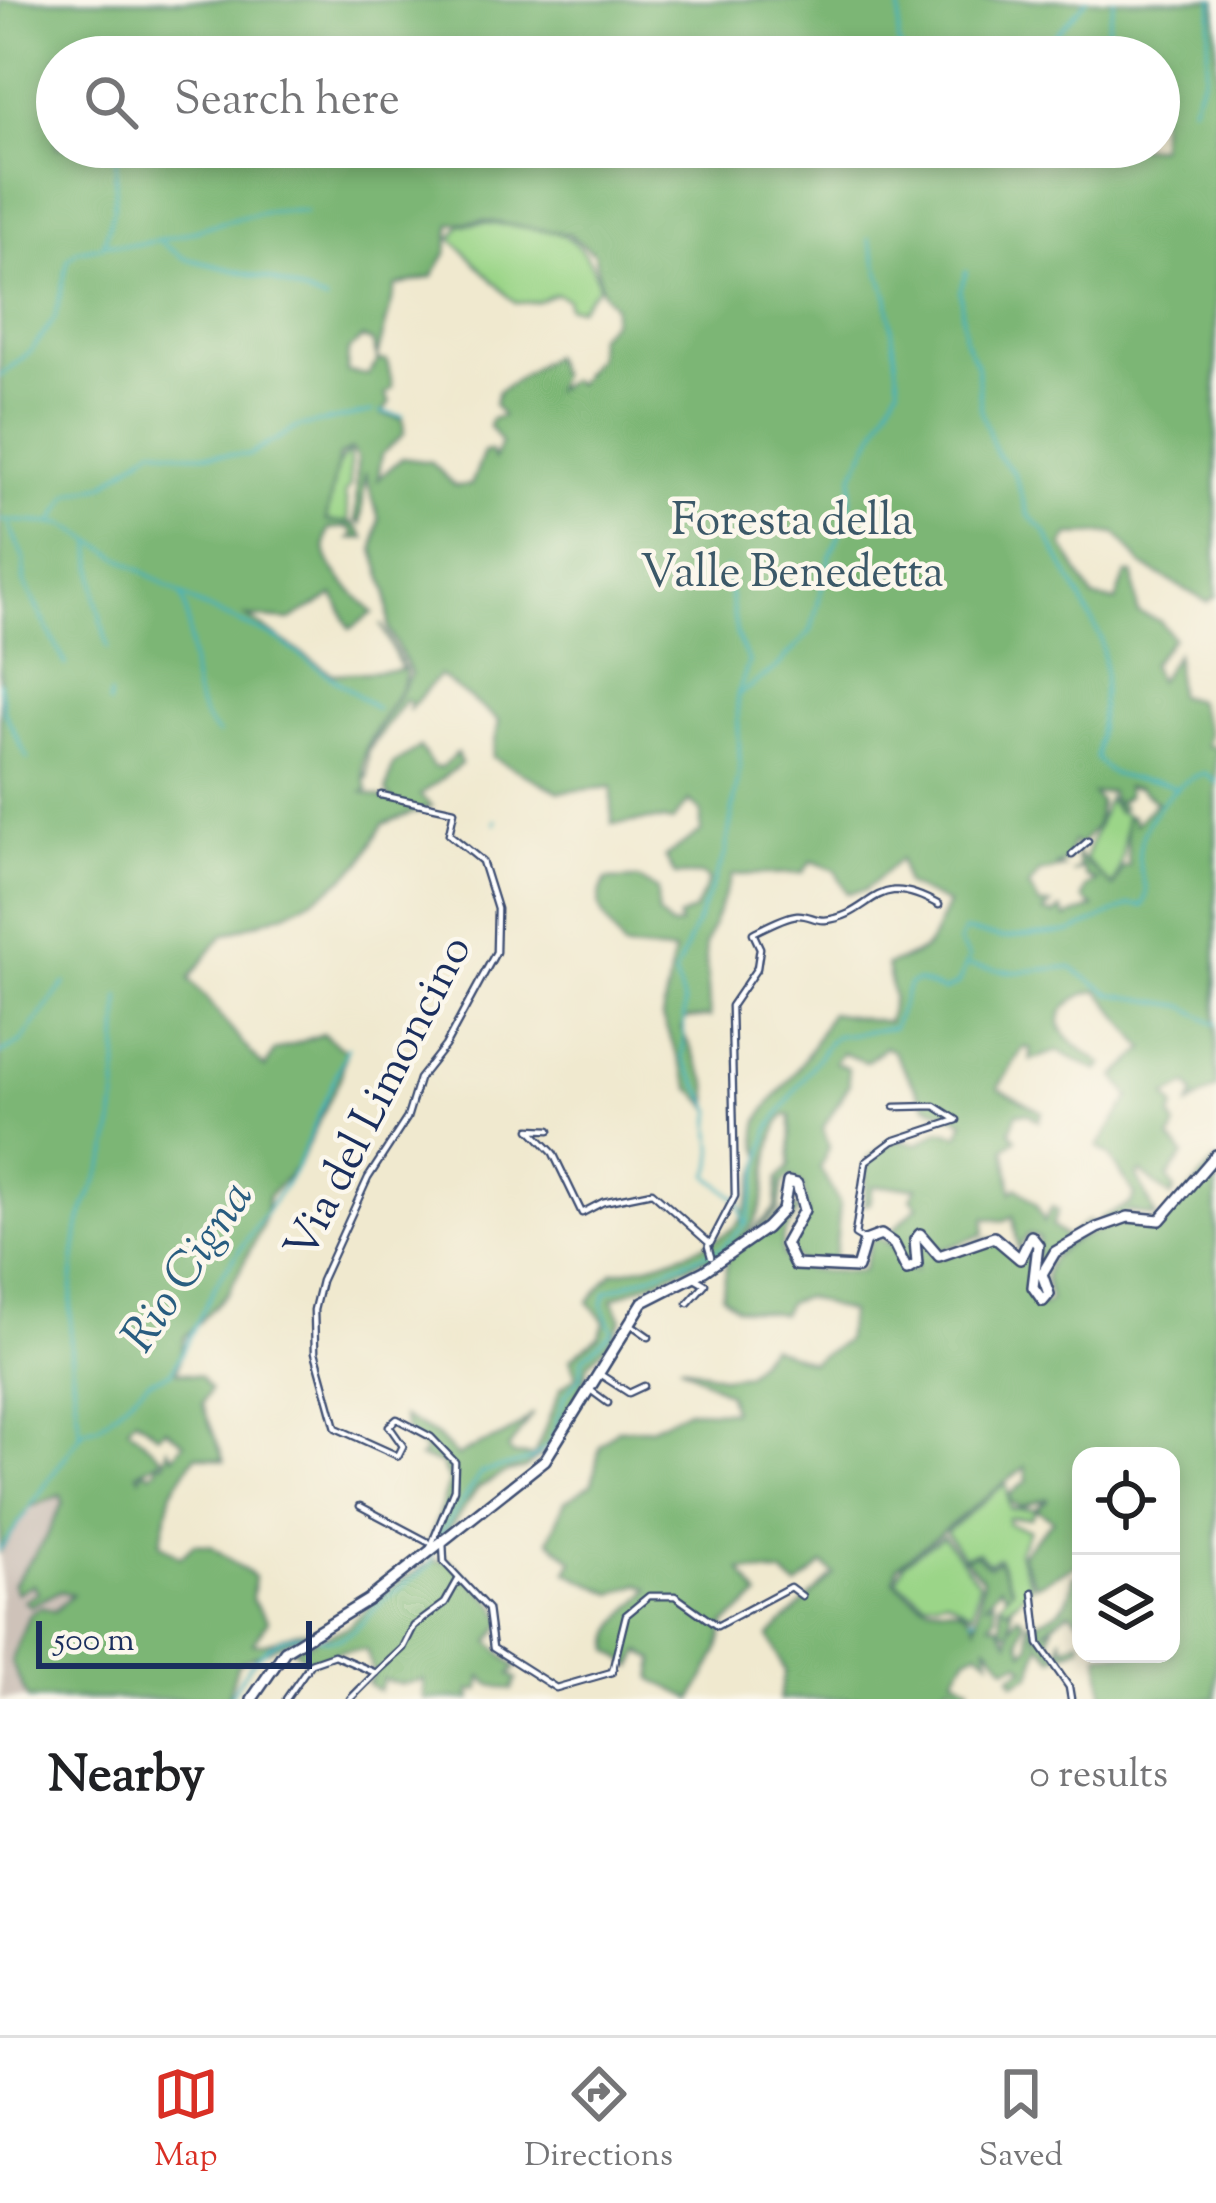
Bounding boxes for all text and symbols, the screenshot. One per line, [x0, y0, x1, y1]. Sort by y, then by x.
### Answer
search box [36, 36, 1180, 168]
icon: search [78, 69, 144, 135]
text: Search here [174, 70, 400, 135]
park label: Foresta della Valle Benedetta [640, 491, 944, 608]
street label: Via del Limoncino [271, 926, 491, 1272]
water label: Rio Cigna [107, 1168, 273, 1368]
map controls [1072, 1447, 1180, 1663]
button: locate [1072, 1447, 1180, 1555]
button: layers [1072, 1555, 1180, 1663]
scale bar [36, 1615, 312, 1668]
text: 500 m [54, 1618, 135, 1666]
text: Nearby [48, 1741, 205, 1814]
text: 0 results [1029, 1749, 1168, 1805]
tab: Map [153, 2061, 219, 2181]
tab: Directions [524, 2061, 673, 2181]
tab: Saved [979, 2061, 1063, 2181]

